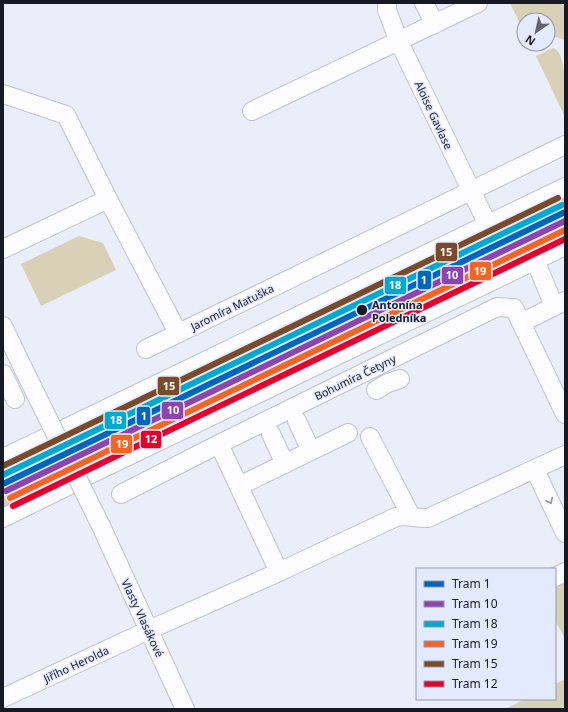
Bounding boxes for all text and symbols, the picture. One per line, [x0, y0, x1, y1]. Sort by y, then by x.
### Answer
north arrow [516, 12, 556, 52]
text: N [522, 32, 538, 49]
street label: Aloise Gavlase [412, 78, 456, 152]
line badge: 15 [435, 242, 458, 262]
text: 15 [440, 244, 452, 259]
line badge: 19 [469, 261, 492, 281]
text: 19 [474, 263, 486, 278]
line badge: 10 [441, 266, 464, 285]
text: 10 [446, 267, 458, 282]
line badge: 1 [417, 270, 432, 290]
text: 1 [421, 272, 427, 287]
line badge: 18 [384, 276, 407, 295]
text: 18 [389, 277, 401, 292]
street label: Jaromíra Matuška [187, 280, 276, 334]
place label: Antonína Poledníka [372, 297, 426, 325]
marker: Antonína Poledníka [355, 303, 369, 317]
street label: Bohumíra Četyny [312, 351, 399, 403]
line badge: 15 [157, 376, 180, 396]
text: 15 [163, 378, 175, 393]
line badge: 10 [161, 401, 184, 420]
text: 10 [167, 402, 179, 417]
line badge: 1 [136, 406, 151, 426]
text: 1 [141, 408, 147, 423]
line badge: 18 [104, 411, 127, 430]
text: 18 [110, 412, 122, 427]
line badge: 12 [140, 430, 162, 449]
text: 12 [145, 431, 157, 446]
line badge: 19 [110, 434, 133, 454]
text: 19 [116, 436, 128, 451]
one-way arrow [545, 497, 553, 505]
legend [416, 568, 556, 700]
text: Tram 1 [452, 575, 491, 592]
street label: Vlasty Vlasákové [118, 577, 168, 659]
text: Tram 10 [452, 595, 498, 612]
text: Tram 18 [452, 615, 498, 632]
text: Tram 19 [452, 635, 498, 652]
street label: Jiřího Herolda [40, 642, 111, 686]
text: Tram 15 [452, 655, 498, 672]
text: Tram 12 [452, 675, 498, 692]

